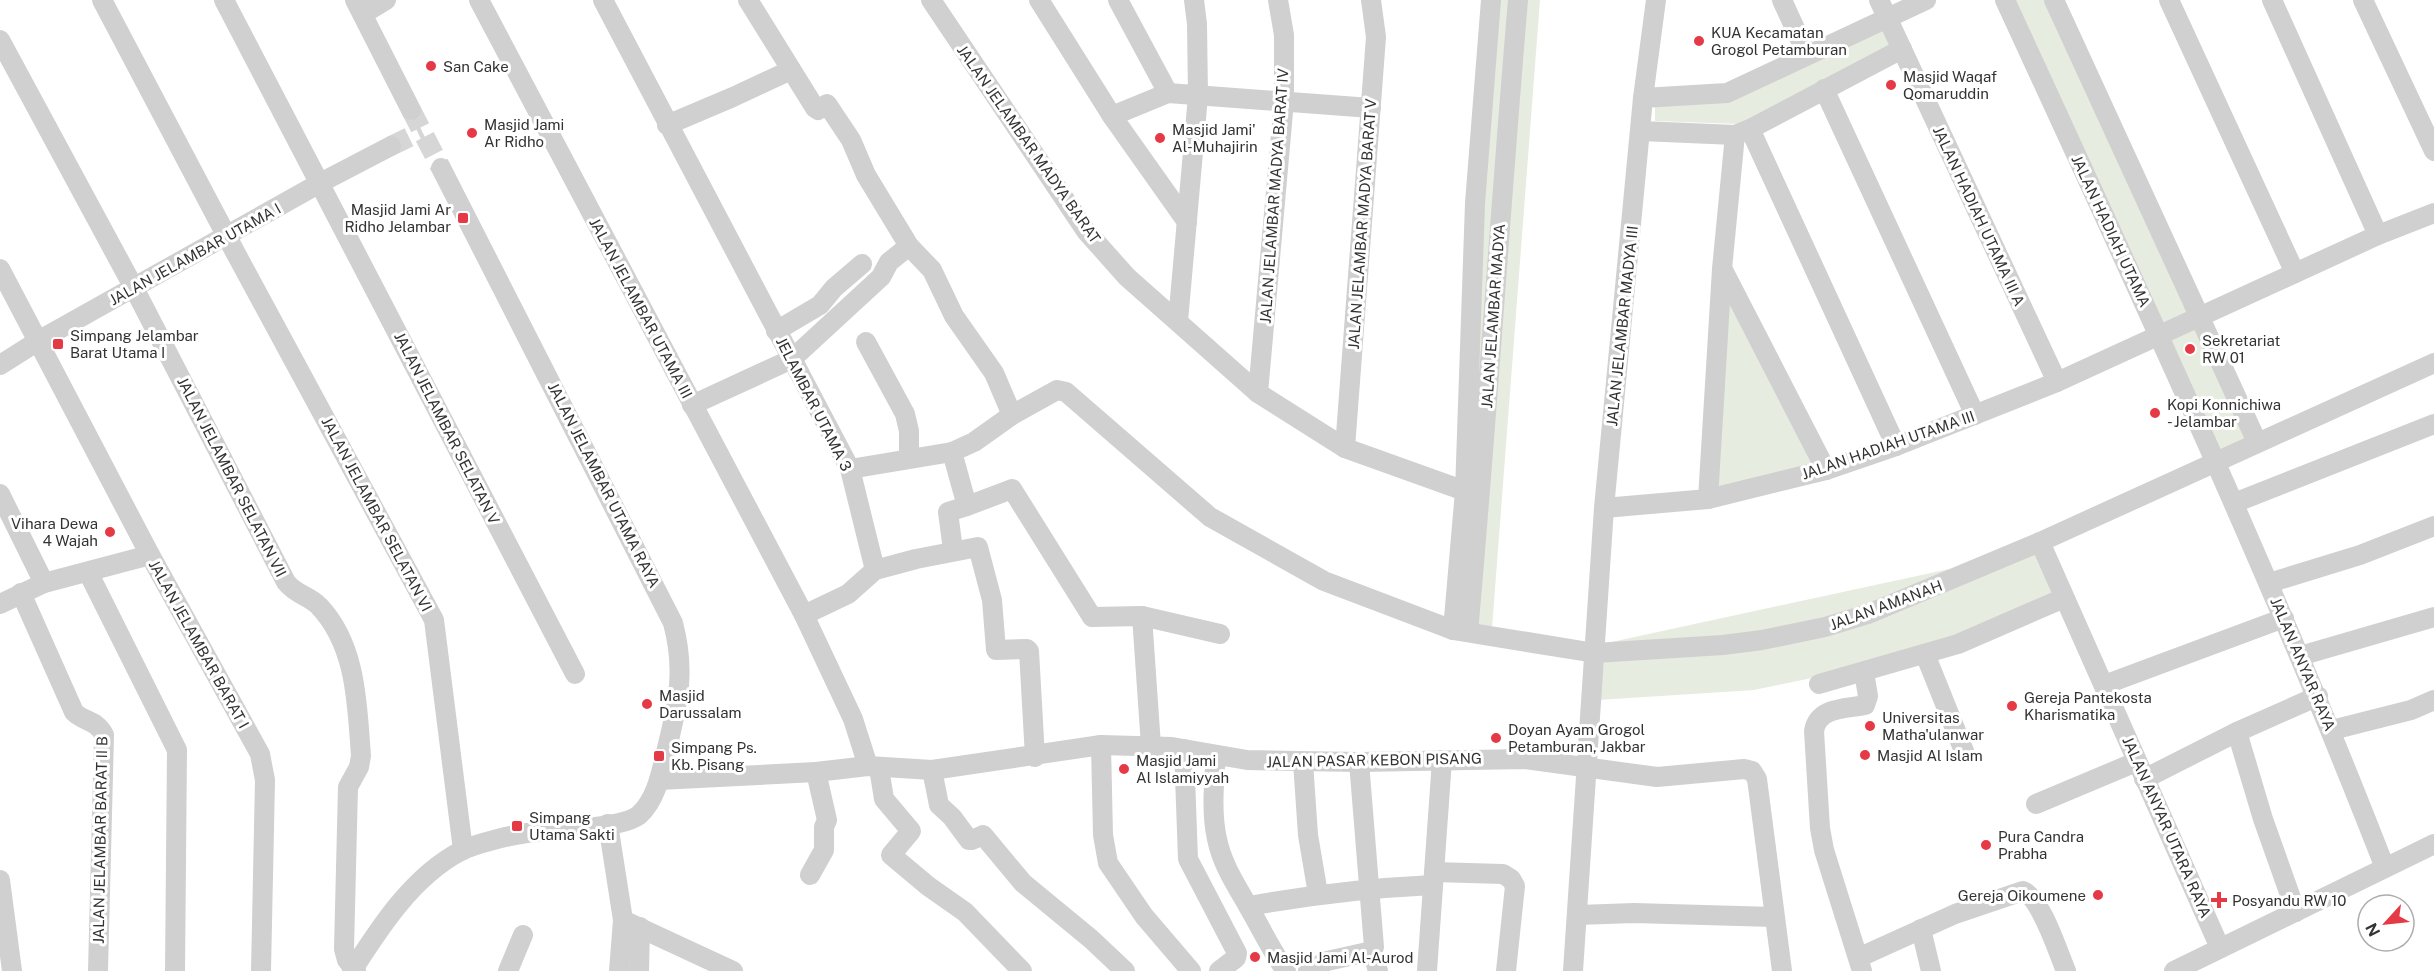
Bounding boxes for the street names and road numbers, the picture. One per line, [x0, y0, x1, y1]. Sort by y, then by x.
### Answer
street label: JALAN JELAMBAR MADYA BARAT [954, 42, 1104, 246]
street label: JALAN JELAMBAR MADYA BARAT IV [1257, 68, 1291, 324]
street label: JALAN JELAMBAR MADYA BARAT V [1345, 98, 1379, 350]
street label: JALAN HADIAH UTAMA III A [1930, 123, 2028, 309]
street label: JALAN HADIAH UTAMA [2068, 152, 2154, 310]
street label: JALAN JELAMBAR UTAMA I [106, 200, 284, 308]
street label: JALAN JELAMBAR UTAMA III [586, 215, 696, 401]
street label: JALAN JELAMBAR MADYA [1478, 223, 1508, 409]
street label: JALAN JELAMBAR MADYA III [1603, 225, 1641, 427]
street label: JALAN JELAMBAR SELATAN V [391, 329, 503, 527]
street label: JELAMBAR UTAMA 3 [773, 334, 855, 474]
street label: JALAN JELAMBAR SELATAN VII [174, 374, 290, 580]
street label: JALAN JELAMBAR UTAMA RAYA [545, 380, 663, 591]
street label: JALAN HADIAH UTAMA III [1799, 407, 1977, 483]
street label: JALAN JELAMBAR SELATAN VI [318, 414, 436, 614]
street label: JALAN JELAMBAR BARAT I [146, 557, 252, 731]
street label: JALAN AMANAH [1827, 577, 1945, 633]
street label: JALAN ANYAR RAYA [2267, 595, 2339, 734]
street label: JALAN ANYAR UTARA RAYA [2119, 734, 2215, 920]
street label: JALAN JELAMBAR BARAT II B [90, 736, 110, 944]
street label: JALAN PASAR KEBON PISANG [1266, 750, 1482, 770]

